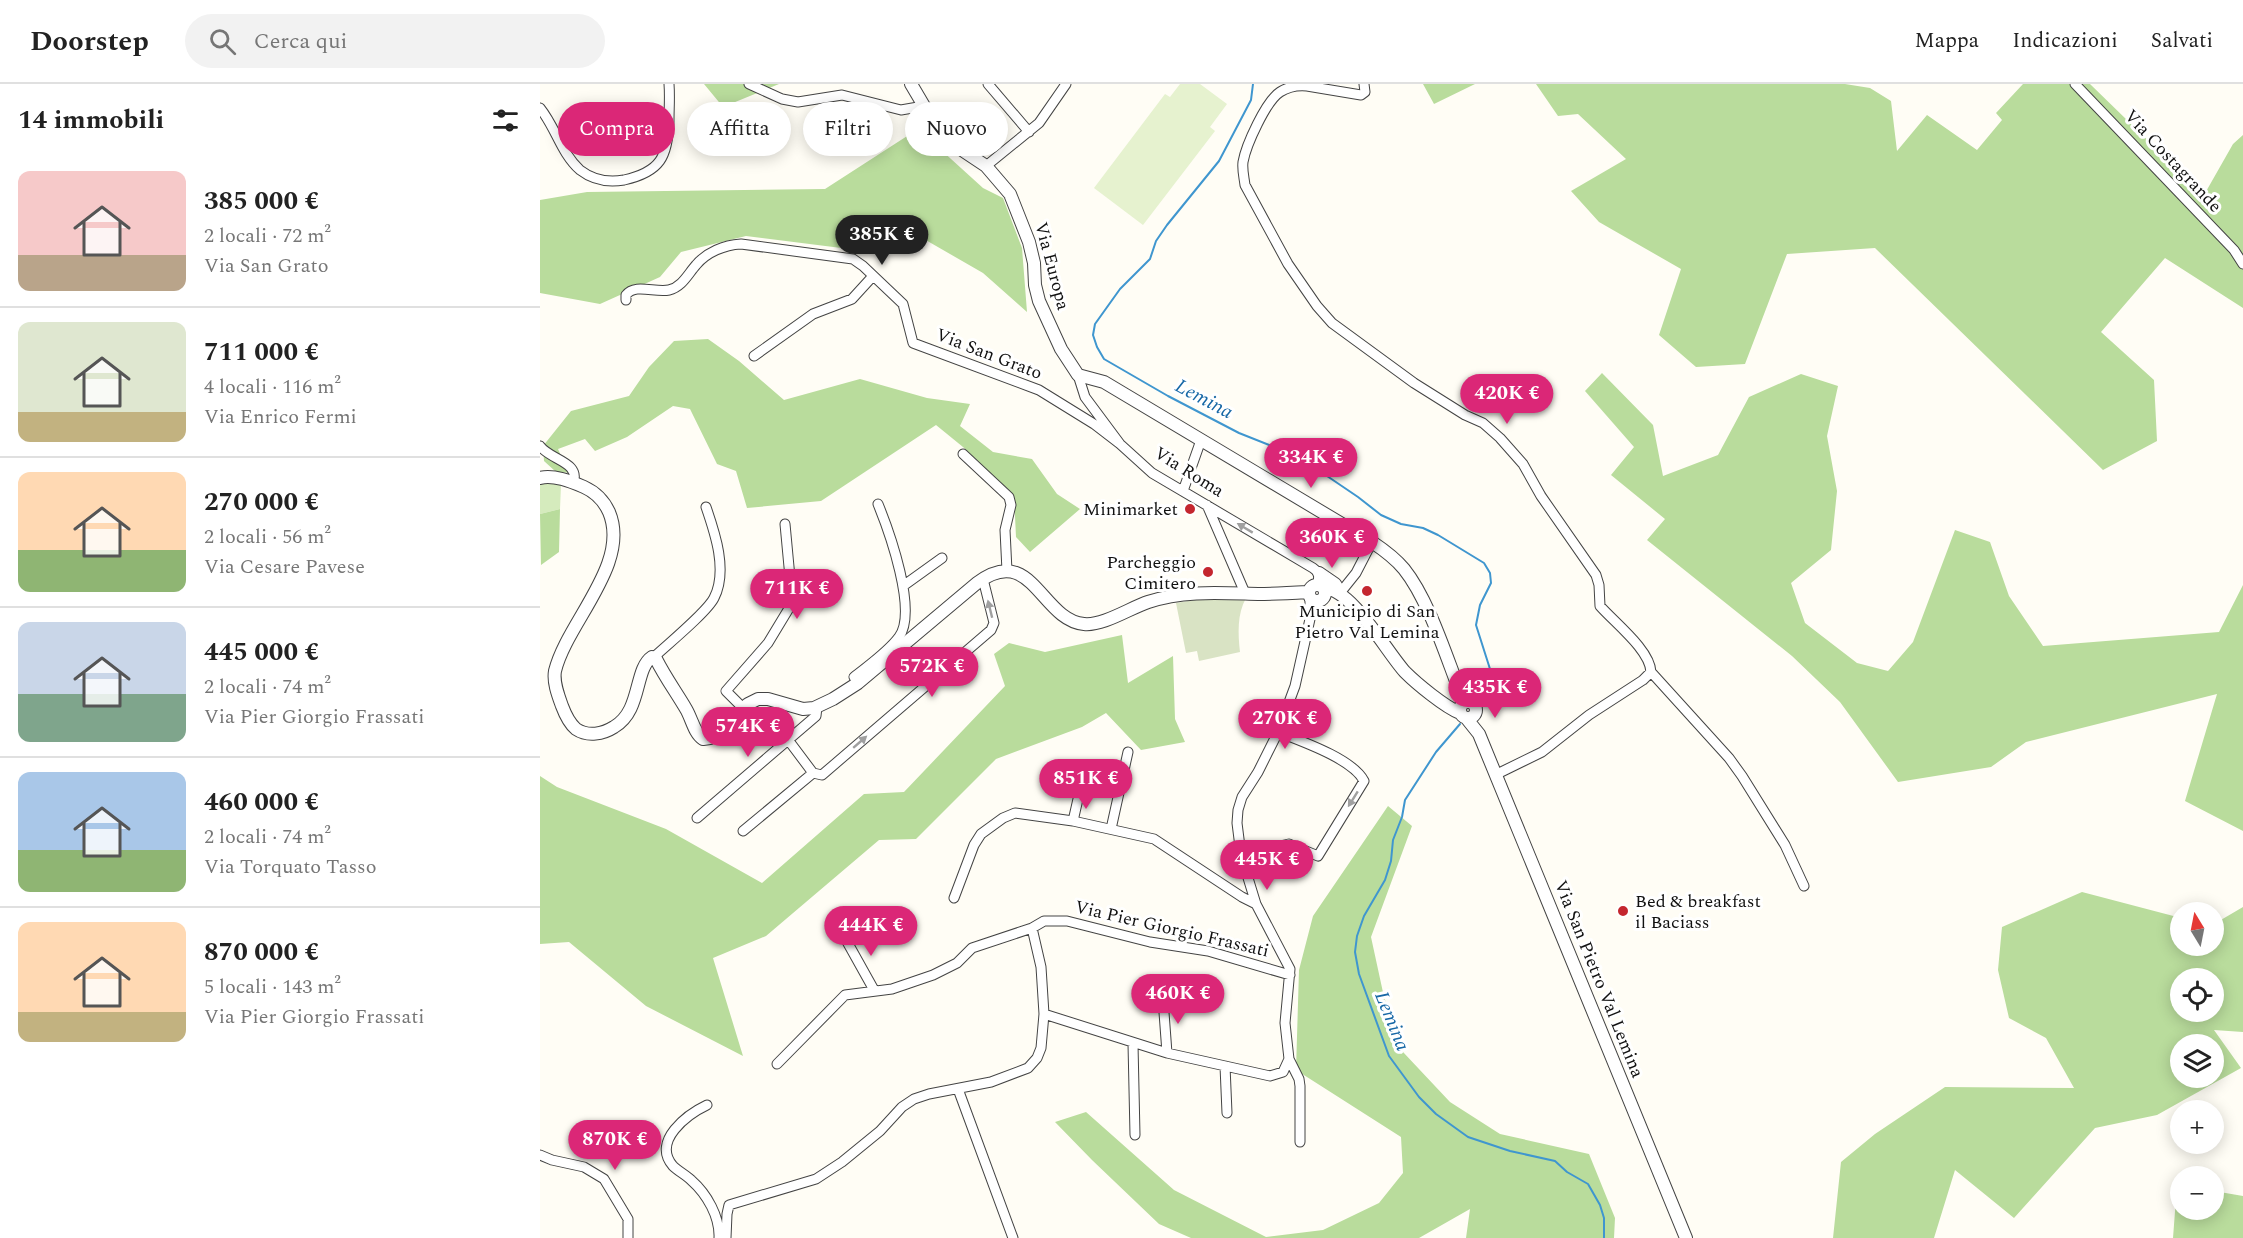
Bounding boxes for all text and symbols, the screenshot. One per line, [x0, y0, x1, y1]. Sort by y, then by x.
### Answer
search box [185, 14, 605, 68]
text: Doorstep [30, 20, 149, 63]
icon: search [206, 25, 239, 58]
text: Cerca qui [254, 25, 347, 58]
text: Mappa [1915, 25, 1979, 57]
text: Indicazioni [2012, 25, 2118, 57]
text: Salvati [2151, 25, 2213, 57]
text: 14 immobili [18, 100, 164, 140]
chip: Compra [558, 102, 675, 156]
chip: Affitta [687, 102, 791, 156]
chip: Filtri [803, 102, 893, 156]
chip: Nuovo [905, 102, 1008, 156]
street label: Via Costagrande [2118, 103, 2228, 219]
icon: filters [489, 104, 522, 137]
text: 385 000 € [204, 181, 319, 221]
icon: home [66, 195, 138, 267]
pin: 385K € [833, 215, 931, 266]
text: 385K € [849, 219, 915, 249]
street label: Via Europa [1027, 219, 1077, 313]
text: 2 locali · 72 m² [204, 221, 331, 251]
text: Via San Grato [204, 251, 328, 281]
street label: Via San Grato [932, 321, 1046, 387]
text: 711 000 € [204, 332, 319, 372]
icon: home [66, 346, 138, 418]
water label: Lemina [1170, 371, 1238, 427]
text: 4 locali · 116 m² [204, 372, 341, 402]
pin: 420K € [1458, 374, 1556, 425]
text: 420K € [1474, 378, 1540, 408]
text: Via Enrico Fermi [204, 402, 357, 432]
pin: 334K € [1262, 438, 1360, 489]
street label: Via Roma [1149, 440, 1229, 504]
text: 334K € [1278, 442, 1344, 472]
text: 270 000 € [204, 482, 319, 522]
icon: home [66, 496, 138, 568]
place label: Minimarket [1083, 496, 1178, 523]
marker: Minimarket [1183, 502, 1197, 516]
pin: 360K € [1283, 518, 1381, 569]
text: 2 locali · 56 m² [204, 522, 331, 552]
one-way arrow [1237, 522, 1253, 533]
text: 360K € [1299, 522, 1365, 552]
place label: Parcheggio Cimitero [1106, 549, 1196, 597]
text: Via Cesare Pavese [204, 552, 365, 582]
marker: Parcheggio Cimitero [1201, 565, 1215, 579]
pin: 711K € [748, 569, 846, 620]
text: 711K € [764, 573, 830, 603]
marker: Municipio di San Pietro Val Lemina [1360, 584, 1374, 598]
place label: Municipio di San Pietro Val Lemina [1295, 598, 1440, 646]
one-way arrow [985, 600, 995, 618]
text: 445 000 € [204, 632, 319, 672]
icon: home [66, 646, 138, 718]
pin: 572K € [883, 647, 981, 698]
text: 572K € [899, 651, 965, 681]
pin: 435K € [1446, 668, 1544, 719]
text: 2 locali · 74 m² [204, 672, 331, 702]
text: 435K € [1462, 672, 1528, 702]
pin: 270K € [1236, 699, 1334, 750]
text: Via Pier Giorgio Frassati [204, 702, 425, 732]
text: 270K € [1252, 703, 1318, 733]
pin: 574K € [699, 707, 797, 758]
text: 574K € [715, 711, 781, 741]
one-way arrow [852, 736, 867, 749]
pin: 851K € [1037, 759, 1135, 810]
text: 851K € [1053, 763, 1119, 793]
text: 460 000 € [204, 782, 319, 822]
one-way arrow [1347, 791, 1358, 808]
icon: home [66, 796, 138, 868]
text: 2 locali · 74 m² [204, 822, 331, 852]
pin: 445K € [1218, 840, 1316, 891]
text: 445K € [1234, 844, 1300, 874]
text: Via Torquato Tasso [204, 852, 376, 882]
street label: Via San Pietro Val Lemina [1547, 876, 1651, 1082]
place label: Bed & breakfast il Baciass [1635, 888, 1761, 936]
street label: Via Pier Giorgio Frassati [1072, 894, 1272, 964]
north arrow [2170, 902, 2224, 956]
map controls [2170, 902, 2224, 1220]
marker: Bed & breakfast il Baciass [1616, 904, 1630, 918]
pin: 444K € [822, 906, 920, 957]
text: 444K € [838, 910, 904, 940]
text: 870 000 € [204, 932, 319, 972]
icon: home [66, 946, 138, 1018]
button: locate [2170, 968, 2224, 1022]
text: 5 locali · 143 m² [204, 972, 341, 1002]
pin: 460K € [1129, 974, 1227, 1025]
text: 460K € [1145, 978, 1211, 1008]
water label: Lemina [1366, 987, 1418, 1055]
text: Via Pier Giorgio Frassati [204, 1002, 425, 1032]
button: layers [2170, 1034, 2224, 1088]
button: + [2170, 1100, 2224, 1154]
pin: 870K € [566, 1120, 664, 1171]
text: 870K € [582, 1124, 648, 1154]
button: − [2170, 1166, 2224, 1220]

